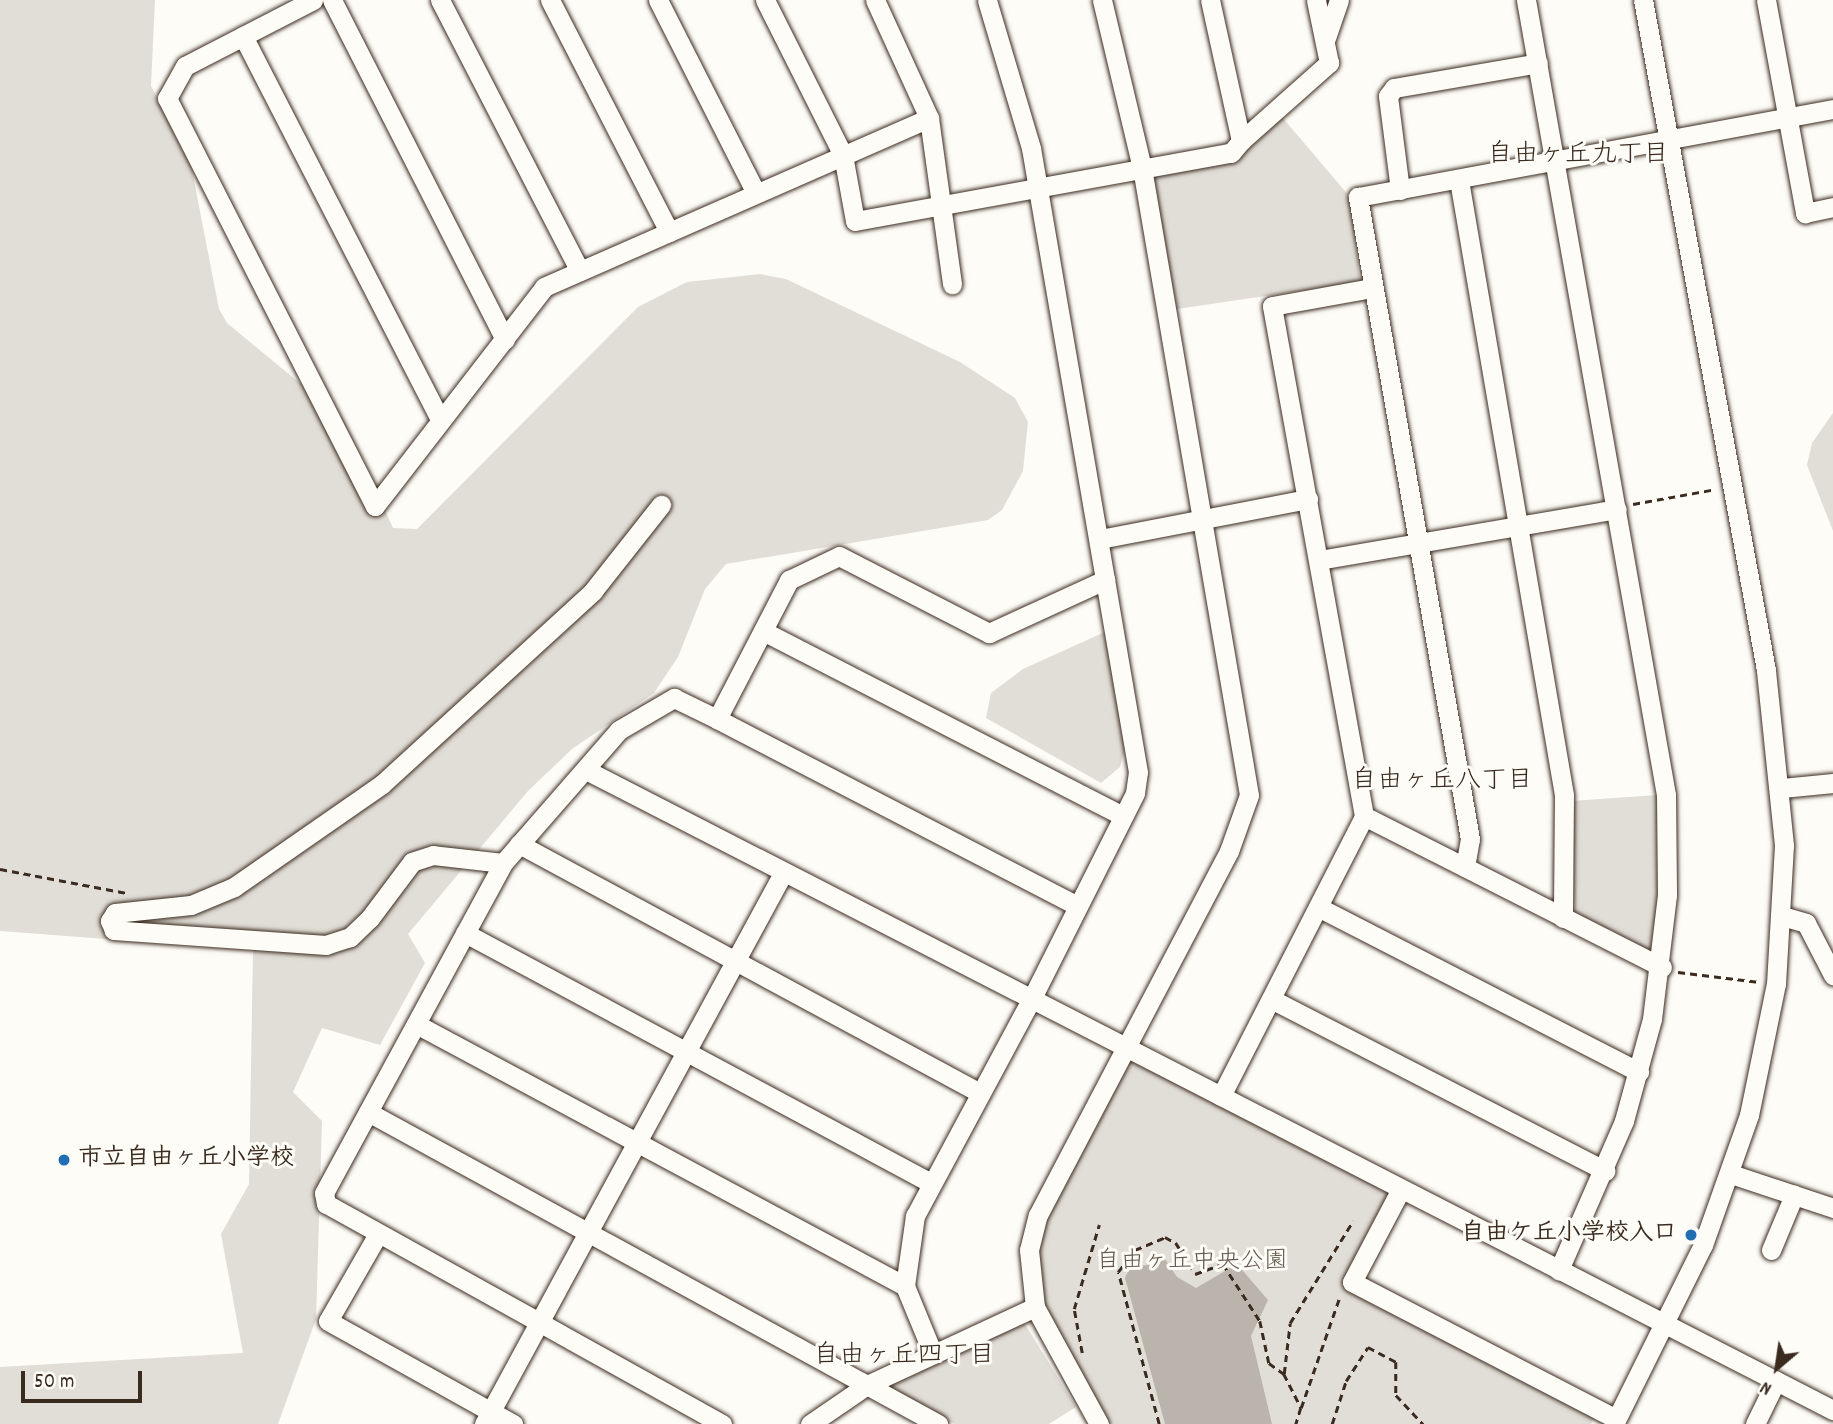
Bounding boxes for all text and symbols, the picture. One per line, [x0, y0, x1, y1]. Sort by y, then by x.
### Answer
district label: 自由ヶ丘九丁目 [1487, 140, 1669, 172]
district label: 自由ヶ丘八丁目 [1351, 766, 1533, 798]
place label: 市立自由ヶ丘小学校 [78, 1146, 294, 1174]
marker: 市立自由ヶ丘小学校 [56, 1152, 72, 1168]
place label: 自由ケ丘小学校入口 [1461, 1221, 1677, 1249]
marker: 自由ケ丘小学校入口 [1683, 1227, 1699, 1243]
park label: 自由ヶ丘中央公園 [1096, 1249, 1288, 1277]
north arrow [1742, 1333, 1812, 1403]
district label: 自由ヶ丘四丁目 [813, 1341, 995, 1373]
scale bar [24, 1358, 145, 1402]
text: 50 m [34, 1368, 74, 1398]
text: N [1756, 1373, 1777, 1401]

